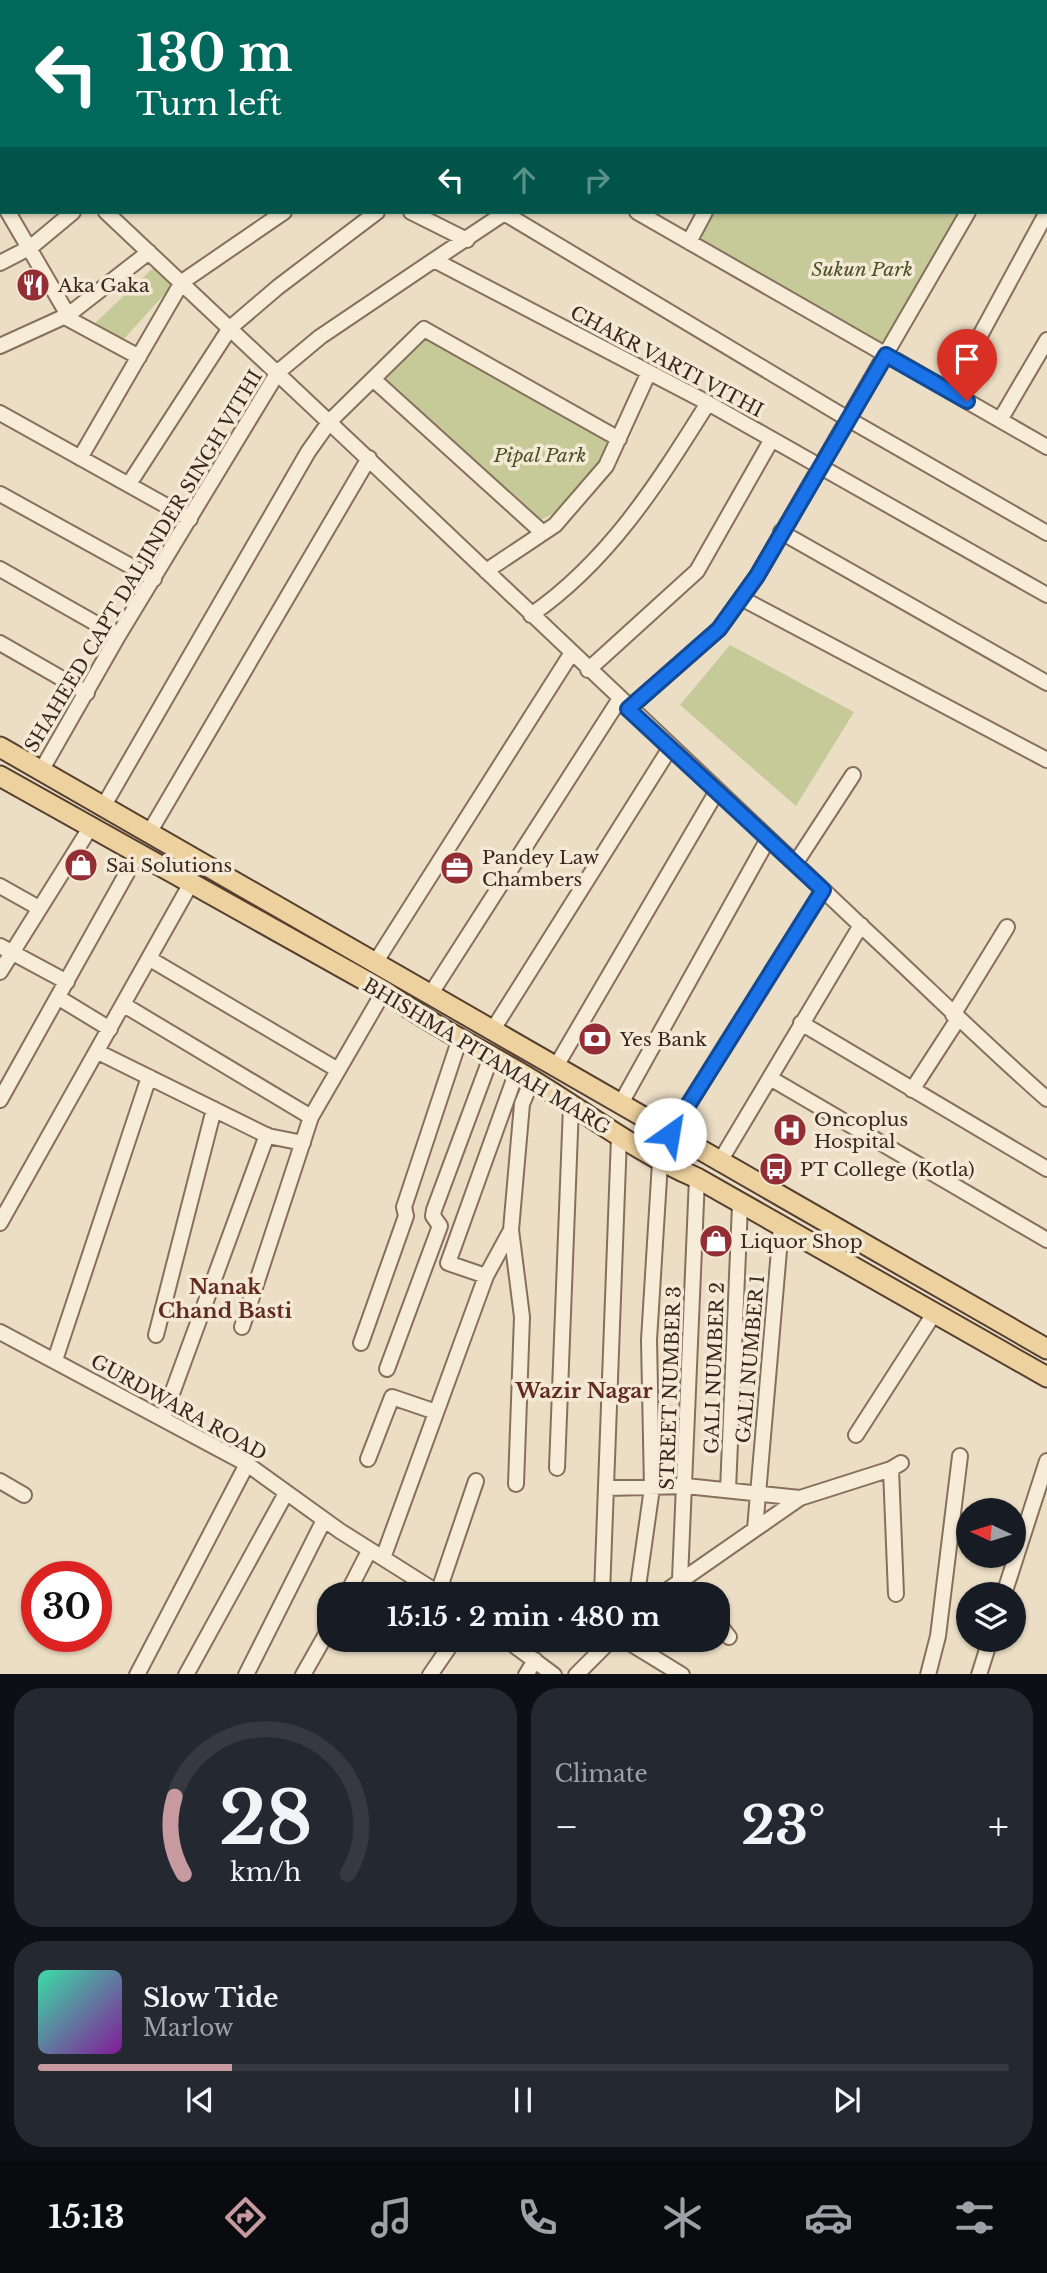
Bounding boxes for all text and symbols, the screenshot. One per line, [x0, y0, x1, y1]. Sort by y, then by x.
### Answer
text: 130 m [136, 23, 293, 84]
icon: left [21, 28, 112, 119]
text: Turn left [136, 84, 282, 124]
icon: left [432, 161, 470, 199]
icon: ahead [505, 161, 543, 199]
icon: right [578, 161, 616, 199]
park label: Sukun Park [811, 258, 913, 281]
restaurant icon: Aka Gaka [14, 266, 52, 304]
place label: Aka Gaka [57, 274, 150, 297]
street label: CHAKR VARTI VITHI [566, 301, 767, 422]
pin [937, 329, 997, 401]
icon: arrive [948, 340, 986, 378]
street label: SHAHEED CAPT DALJINDER SINGH VITHI [20, 366, 267, 756]
park label: Pipal Park [493, 444, 586, 467]
shop icon: Sai Solutions [62, 846, 100, 884]
place label: Pandey Law Chambers [482, 846, 599, 891]
office icon: Pandey Law Chambers [438, 849, 476, 887]
place label: Sai Solutions [106, 854, 232, 877]
street label: BHISHMA PITAMAH MARG [359, 973, 615, 1140]
bank icon: Yes Bank [576, 1020, 614, 1058]
place label: Yes Bank [619, 1028, 707, 1051]
position arrow [633, 1097, 707, 1171]
place label: Oncoplus Hospital [814, 1108, 908, 1153]
hospital icon: Oncoplus Hospital [771, 1111, 809, 1149]
bus stop icon: PT College (Kotla) [757, 1150, 795, 1188]
place label: PT College (Kotla) [800, 1158, 975, 1181]
shop icon: Liquor Shop [697, 1222, 735, 1260]
place label: Liquor Shop [740, 1230, 863, 1253]
district label: Nanak Chand Basti [158, 1274, 292, 1324]
street label: GALI NUMBER 1 [732, 1274, 769, 1444]
street label: GALI NUMBER 2 [700, 1282, 729, 1454]
street label: STREET NUMBER 3 [655, 1286, 686, 1490]
street label: GURDWARA ROAD [87, 1350, 271, 1465]
district label: Wazir Nagar [514, 1378, 653, 1404]
north arrow [956, 1498, 1026, 1568]
map controls [956, 1498, 1026, 1652]
speed limit sign: 30 [21, 1561, 112, 1652]
button: layers [956, 1582, 1026, 1652]
text: 15:15 · 2 min · 480 m [387, 1601, 660, 1633]
text: Climate [555, 1760, 648, 1788]
text: 28 [218, 1773, 312, 1864]
text: 23° [741, 1794, 826, 1858]
text: − [555, 1803, 579, 1850]
text: + [988, 1803, 1009, 1850]
text: km/h [230, 1856, 301, 1887]
text: Slow Tide [143, 1982, 279, 2014]
text: Marlow [143, 2014, 233, 2042]
icon: previous [181, 2081, 219, 2119]
icon: pause [504, 2081, 542, 2119]
icon: next [828, 2081, 866, 2119]
icon: directions [221, 2193, 270, 2242]
icon: music [367, 2193, 416, 2242]
icon: phone [513, 2193, 562, 2242]
icon: climate [658, 2193, 707, 2242]
icon: car [804, 2193, 853, 2242]
icon: filters [950, 2193, 999, 2242]
text: 15:13 [48, 2197, 125, 2237]

